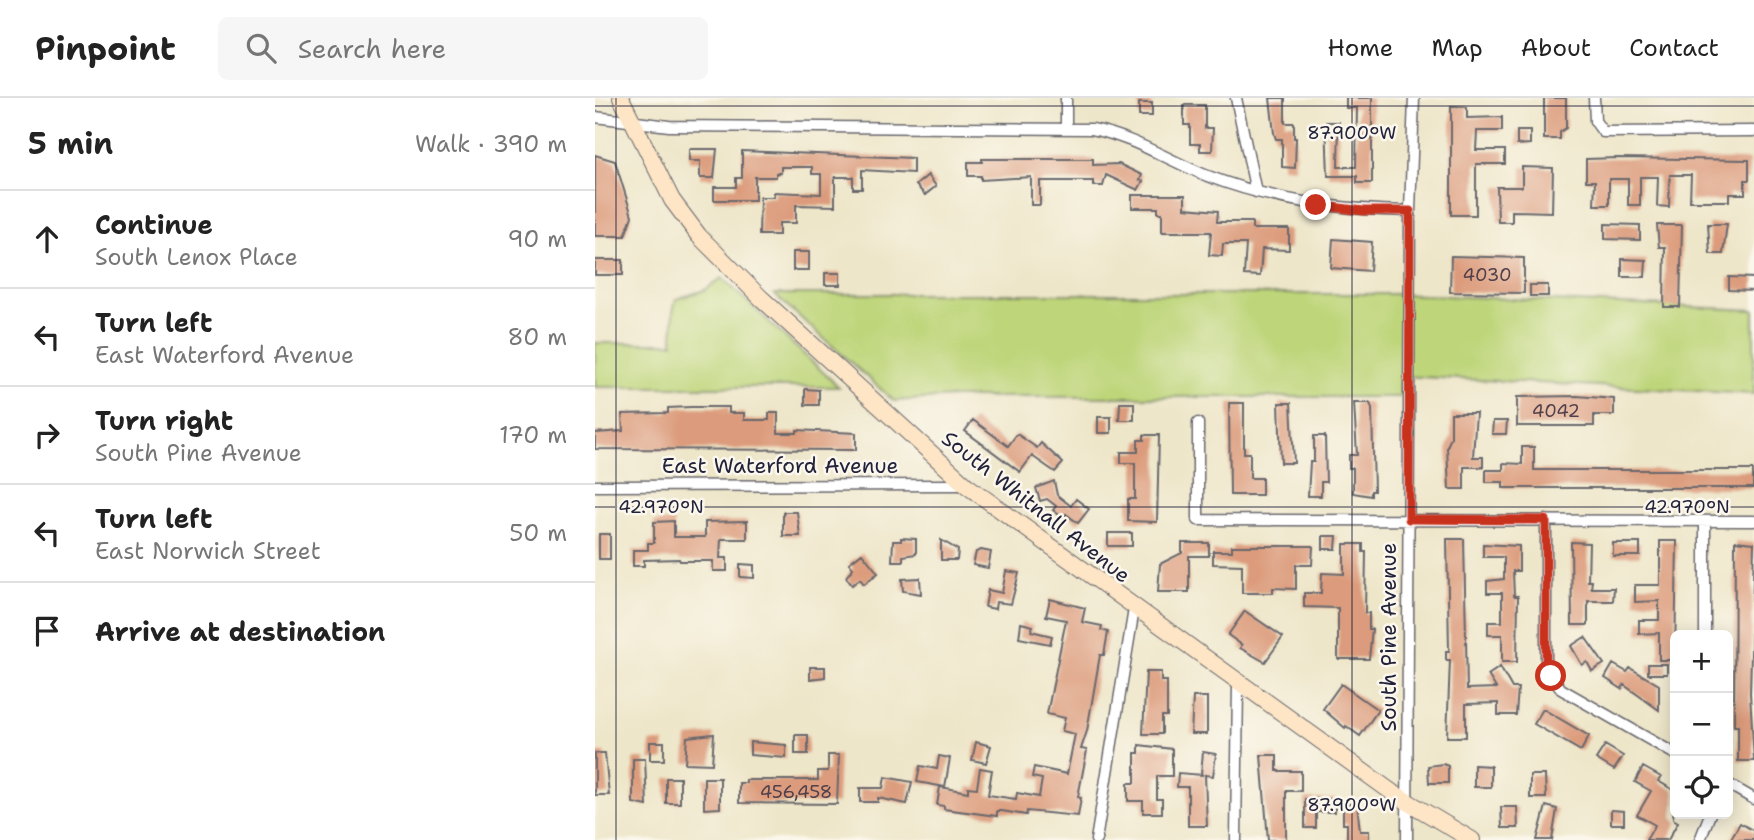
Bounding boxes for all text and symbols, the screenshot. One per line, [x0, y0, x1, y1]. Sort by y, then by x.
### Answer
search box [218, 17, 708, 80]
text: Pinpoint [35, 26, 176, 71]
icon: search [242, 29, 280, 67]
text: Search here [298, 31, 446, 66]
text: Home [1327, 32, 1393, 64]
text: Map [1431, 32, 1483, 64]
text: About [1521, 32, 1591, 64]
text: Contact [1629, 32, 1719, 64]
text: 87.900°W [1307, 121, 1397, 145]
text: 5 min [28, 123, 113, 164]
text: Walk · 390 m [415, 129, 567, 159]
route end [1300, 189, 1331, 220]
text: Continue [95, 207, 213, 242]
icon: ahead [28, 220, 66, 258]
text: 90 m [507, 224, 567, 254]
text: South Lenox Place [95, 242, 298, 272]
house number: 4030 [1462, 263, 1512, 287]
text: Turn left [95, 305, 212, 340]
icon: left [28, 318, 66, 356]
text: 80 m [508, 322, 567, 352]
text: East Waterford Avenue [95, 340, 354, 370]
house number: 4042 [1532, 399, 1580, 423]
text: Turn right [95, 403, 233, 438]
icon: right [28, 416, 66, 454]
text: 170 m [499, 420, 567, 450]
street label: South Whitnall Avenue [936, 425, 1136, 589]
text: South Pine Avenue [95, 438, 302, 468]
street label: East Waterford Avenue [662, 452, 898, 480]
text: 42.970°N [618, 495, 704, 519]
text: 42.970°N [1644, 495, 1730, 519]
text: Turn left [95, 501, 212, 536]
icon: left [28, 514, 66, 552]
text: 50 m [509, 518, 567, 548]
text: East Norwich Street [95, 536, 321, 566]
street label: South Pine Avenue [1375, 543, 1403, 731]
icon: arrive [28, 612, 66, 650]
text: Arrive at destination [95, 614, 385, 649]
map controls [1670, 630, 1733, 819]
button: + [1670, 630, 1733, 693]
route start [1535, 660, 1566, 691]
button: − [1670, 693, 1733, 756]
button: locate [1670, 756, 1733, 819]
house number: 456,458 [760, 780, 832, 804]
text: 87.900°W [1307, 793, 1397, 817]

